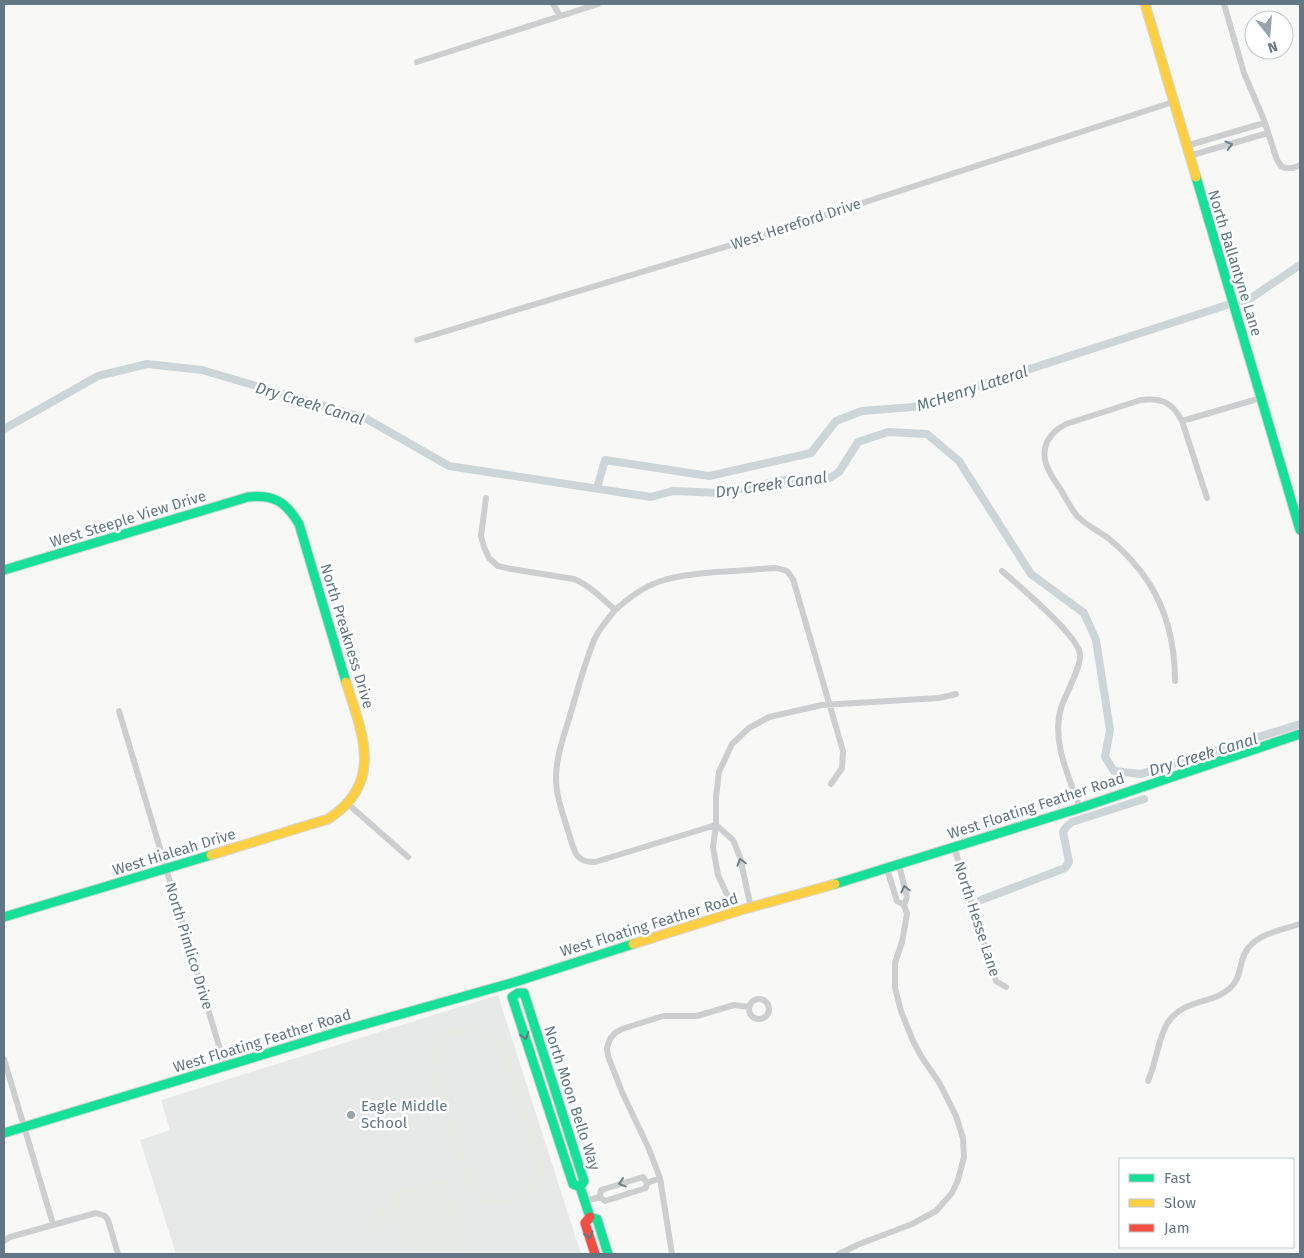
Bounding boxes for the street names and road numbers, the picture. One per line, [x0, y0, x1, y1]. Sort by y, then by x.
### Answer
street label: North Ballantyne Lane [1204, 188, 1266, 338]
street label: West Hereford Drive [729, 194, 863, 254]
street label: West Steeple View Drive [48, 487, 208, 551]
street label: North Preakness Drive [316, 561, 378, 711]
street label: West Floating Feather Road [945, 769, 1127, 843]
street label: West Hialeah Drive [110, 825, 238, 879]
street label: North Hesse Lane [950, 859, 1004, 979]
street label: North Pimlico Drive [161, 880, 217, 1012]
street label: West Floating Feather Road [558, 889, 740, 961]
street label: West Floating Feather Road [171, 1005, 353, 1077]
street label: North Moon Bello Way [540, 1023, 604, 1173]

